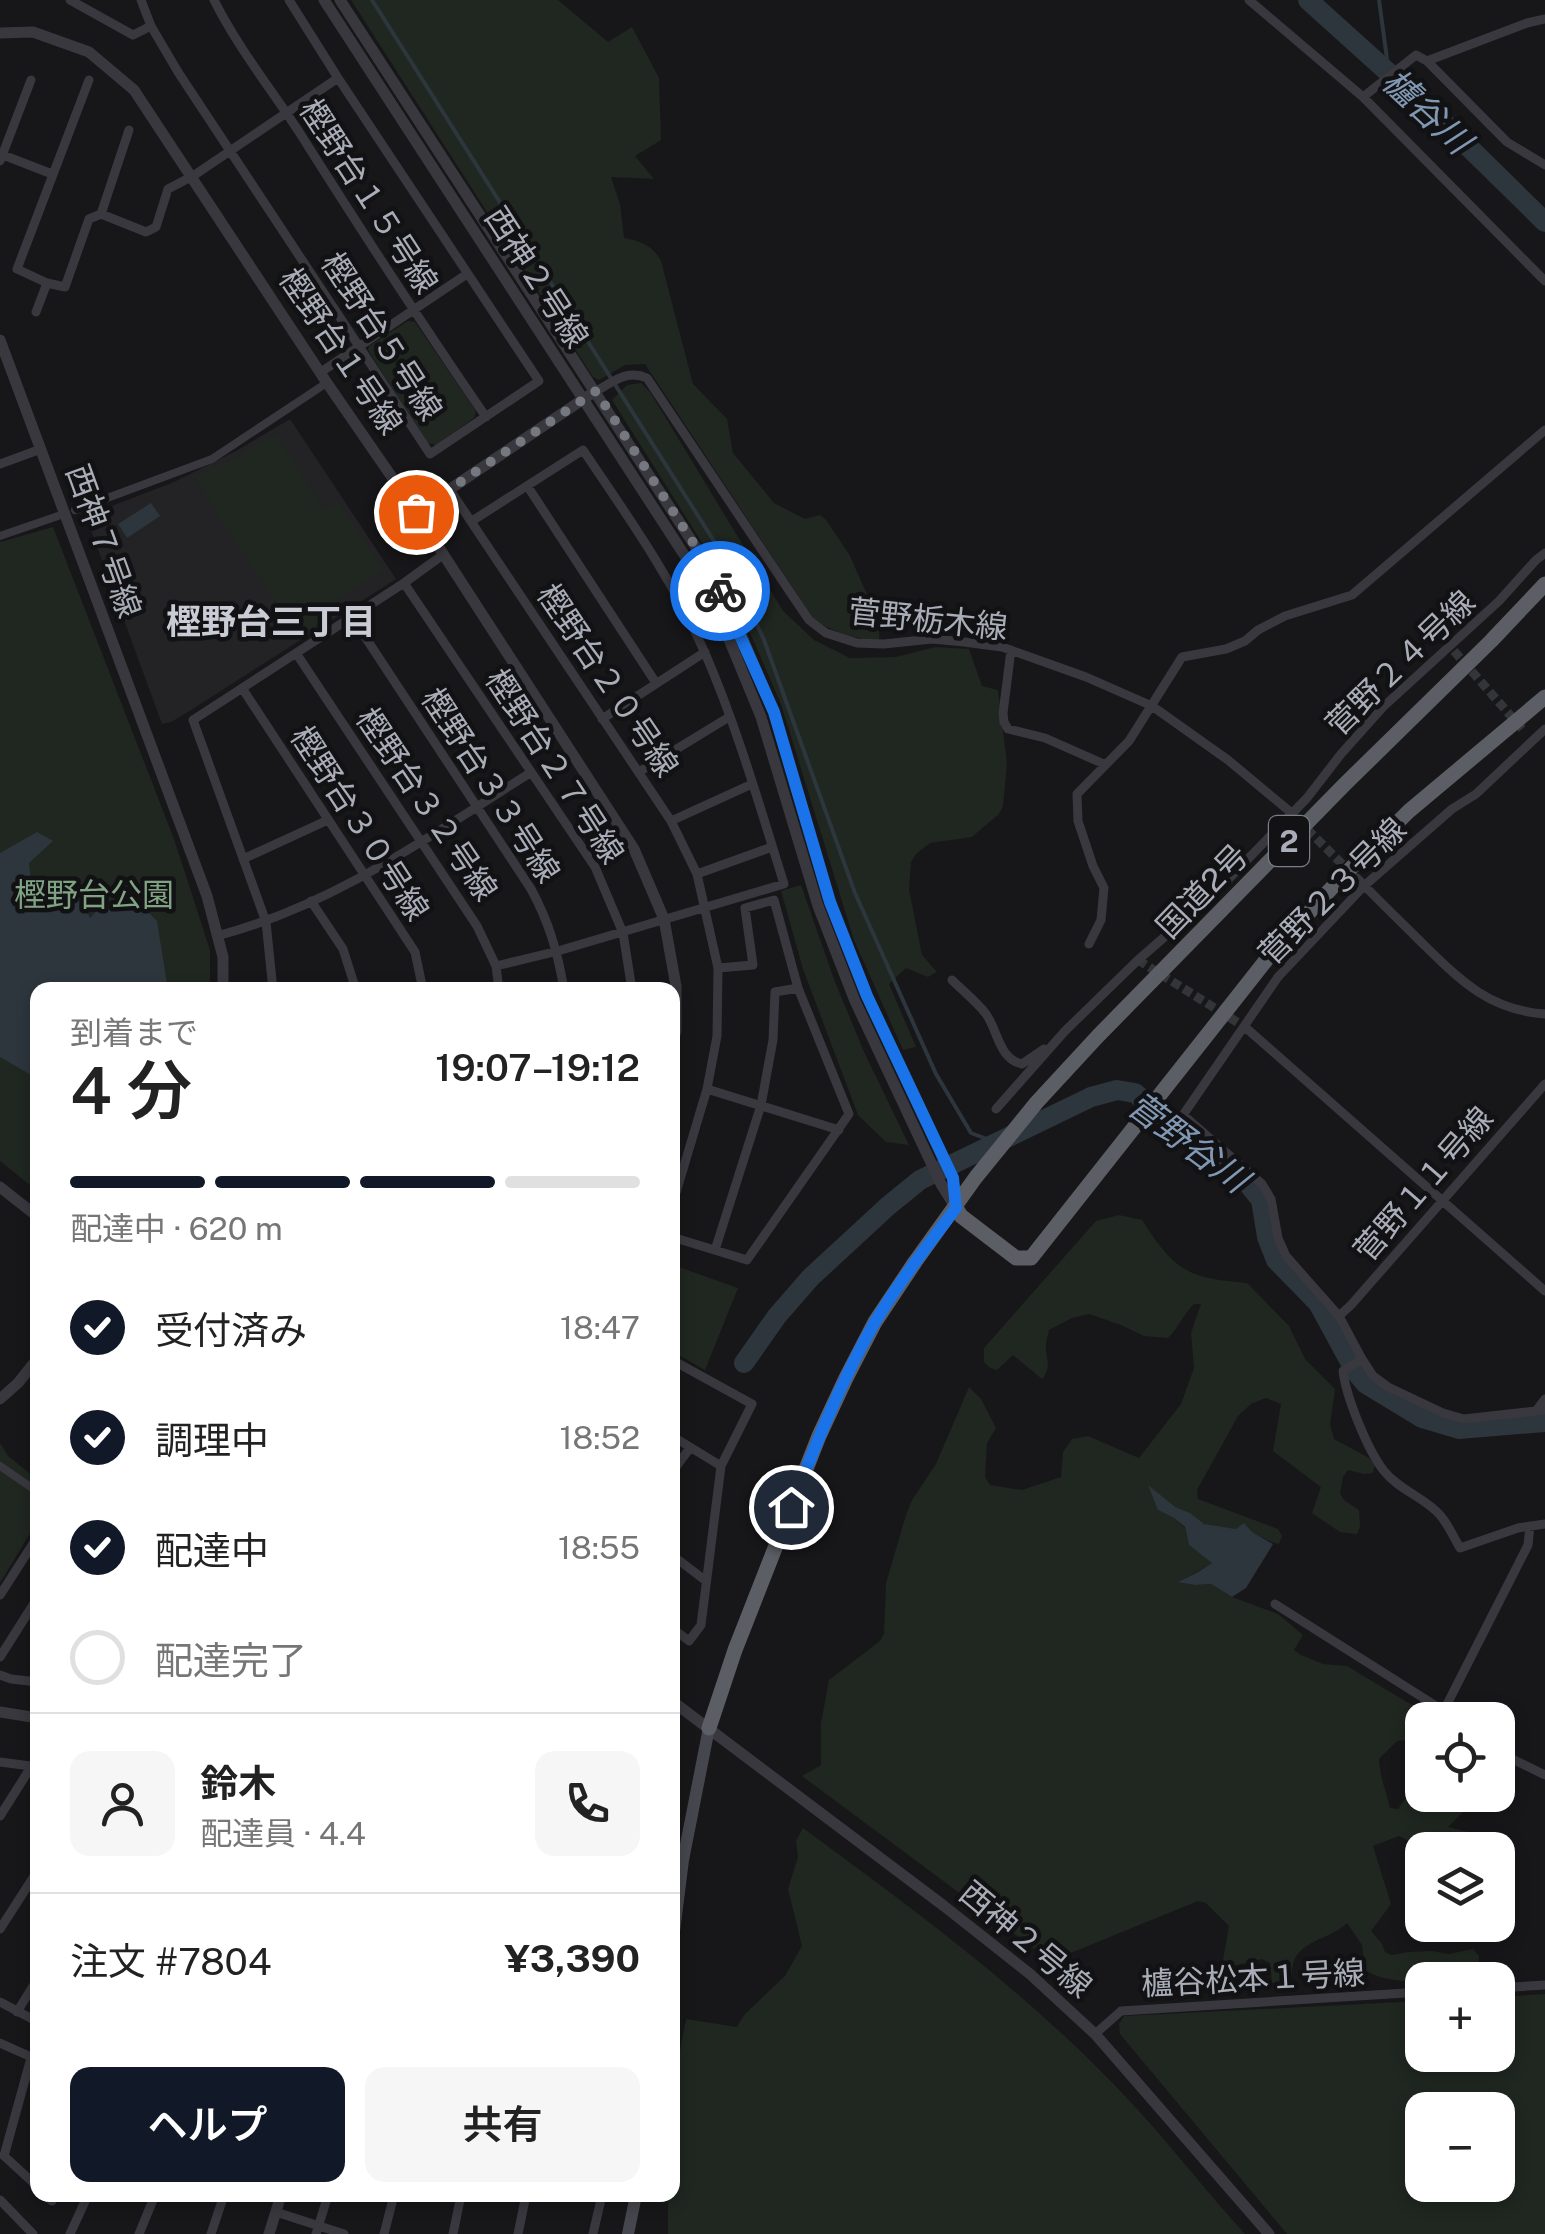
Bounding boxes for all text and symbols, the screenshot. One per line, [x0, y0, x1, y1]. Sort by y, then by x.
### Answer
water label: 櫨谷川 [1375, 60, 1482, 165]
street label: 樫野台１５号線 [292, 92, 446, 300]
street label: 西神２号線 [478, 200, 596, 354]
street label: 樫野台５号線 [314, 245, 450, 427]
street label: 樫野台１号線 [272, 261, 410, 441]
street label: 西神７号線 [59, 459, 149, 623]
pin [374, 470, 459, 555]
icon: bag [389, 485, 444, 540]
courier [670, 541, 770, 641]
icon: bike [693, 564, 748, 619]
street label: 樫野台２０号線 [530, 577, 686, 783]
street label: 菅野２４号線 [1318, 583, 1482, 743]
street label: 菅野栃木線 [846, 592, 1010, 646]
district label: 樫野台三丁目 [166, 601, 376, 642]
street label: 樫野台２７号線 [478, 662, 632, 870]
street label: 樫野台３３号線 [414, 681, 568, 889]
street label: 樫野台３２号線 [349, 701, 505, 907]
street label: 樫野台３０号線 [283, 719, 437, 927]
street label: 菅野２３号線 [1251, 810, 1413, 972]
road number: 2 [1269, 816, 1309, 866]
street label: 国道2号 [1149, 837, 1255, 945]
park label: 樫野台公園 [14, 876, 174, 913]
text: 到着まで [70, 1014, 198, 1051]
text: 19:07–19:12 [435, 1045, 640, 1090]
text: 4 分 [70, 1052, 192, 1129]
water label: 菅野谷川 [1120, 1083, 1259, 1203]
street label: 菅野１１号線 [1346, 1099, 1500, 1269]
text: 配達中 · 620 m [70, 1210, 283, 1247]
icon: check [70, 1300, 125, 1355]
text: 受付済み [155, 1308, 307, 1353]
text: 18:47 [560, 1309, 640, 1346]
icon: check [70, 1410, 125, 1465]
text: 調理中 [155, 1418, 269, 1463]
text: 18:52 [559, 1419, 640, 1456]
pin [749, 1465, 834, 1550]
icon: home [764, 1480, 819, 1535]
icon: check [70, 1520, 125, 1575]
text: 配達中 [155, 1528, 269, 1573]
text: 18:55 [558, 1529, 640, 1566]
text: 配達完了 [155, 1638, 307, 1683]
map controls [1405, 1702, 1515, 2202]
button: locate [1405, 1702, 1515, 1812]
button: person [70, 1751, 175, 1856]
button: phone [535, 1751, 640, 1856]
text: 鈴木 [200, 1761, 276, 1806]
text: 配達員 · 4.4 [200, 1815, 366, 1852]
button: layers [1405, 1832, 1515, 1942]
street label: 西神２号線 [953, 1873, 1099, 2005]
text: ¥3,390 [505, 1936, 640, 1981]
text: 注文 #7804 [70, 1939, 272, 1984]
street label: 櫨谷松本１号線 [1140, 1954, 1366, 2002]
button: + [1405, 1962, 1515, 2072]
button: ヘルプ [70, 2067, 345, 2182]
button: 共有 [365, 2067, 640, 2182]
button: − [1405, 2092, 1515, 2202]

